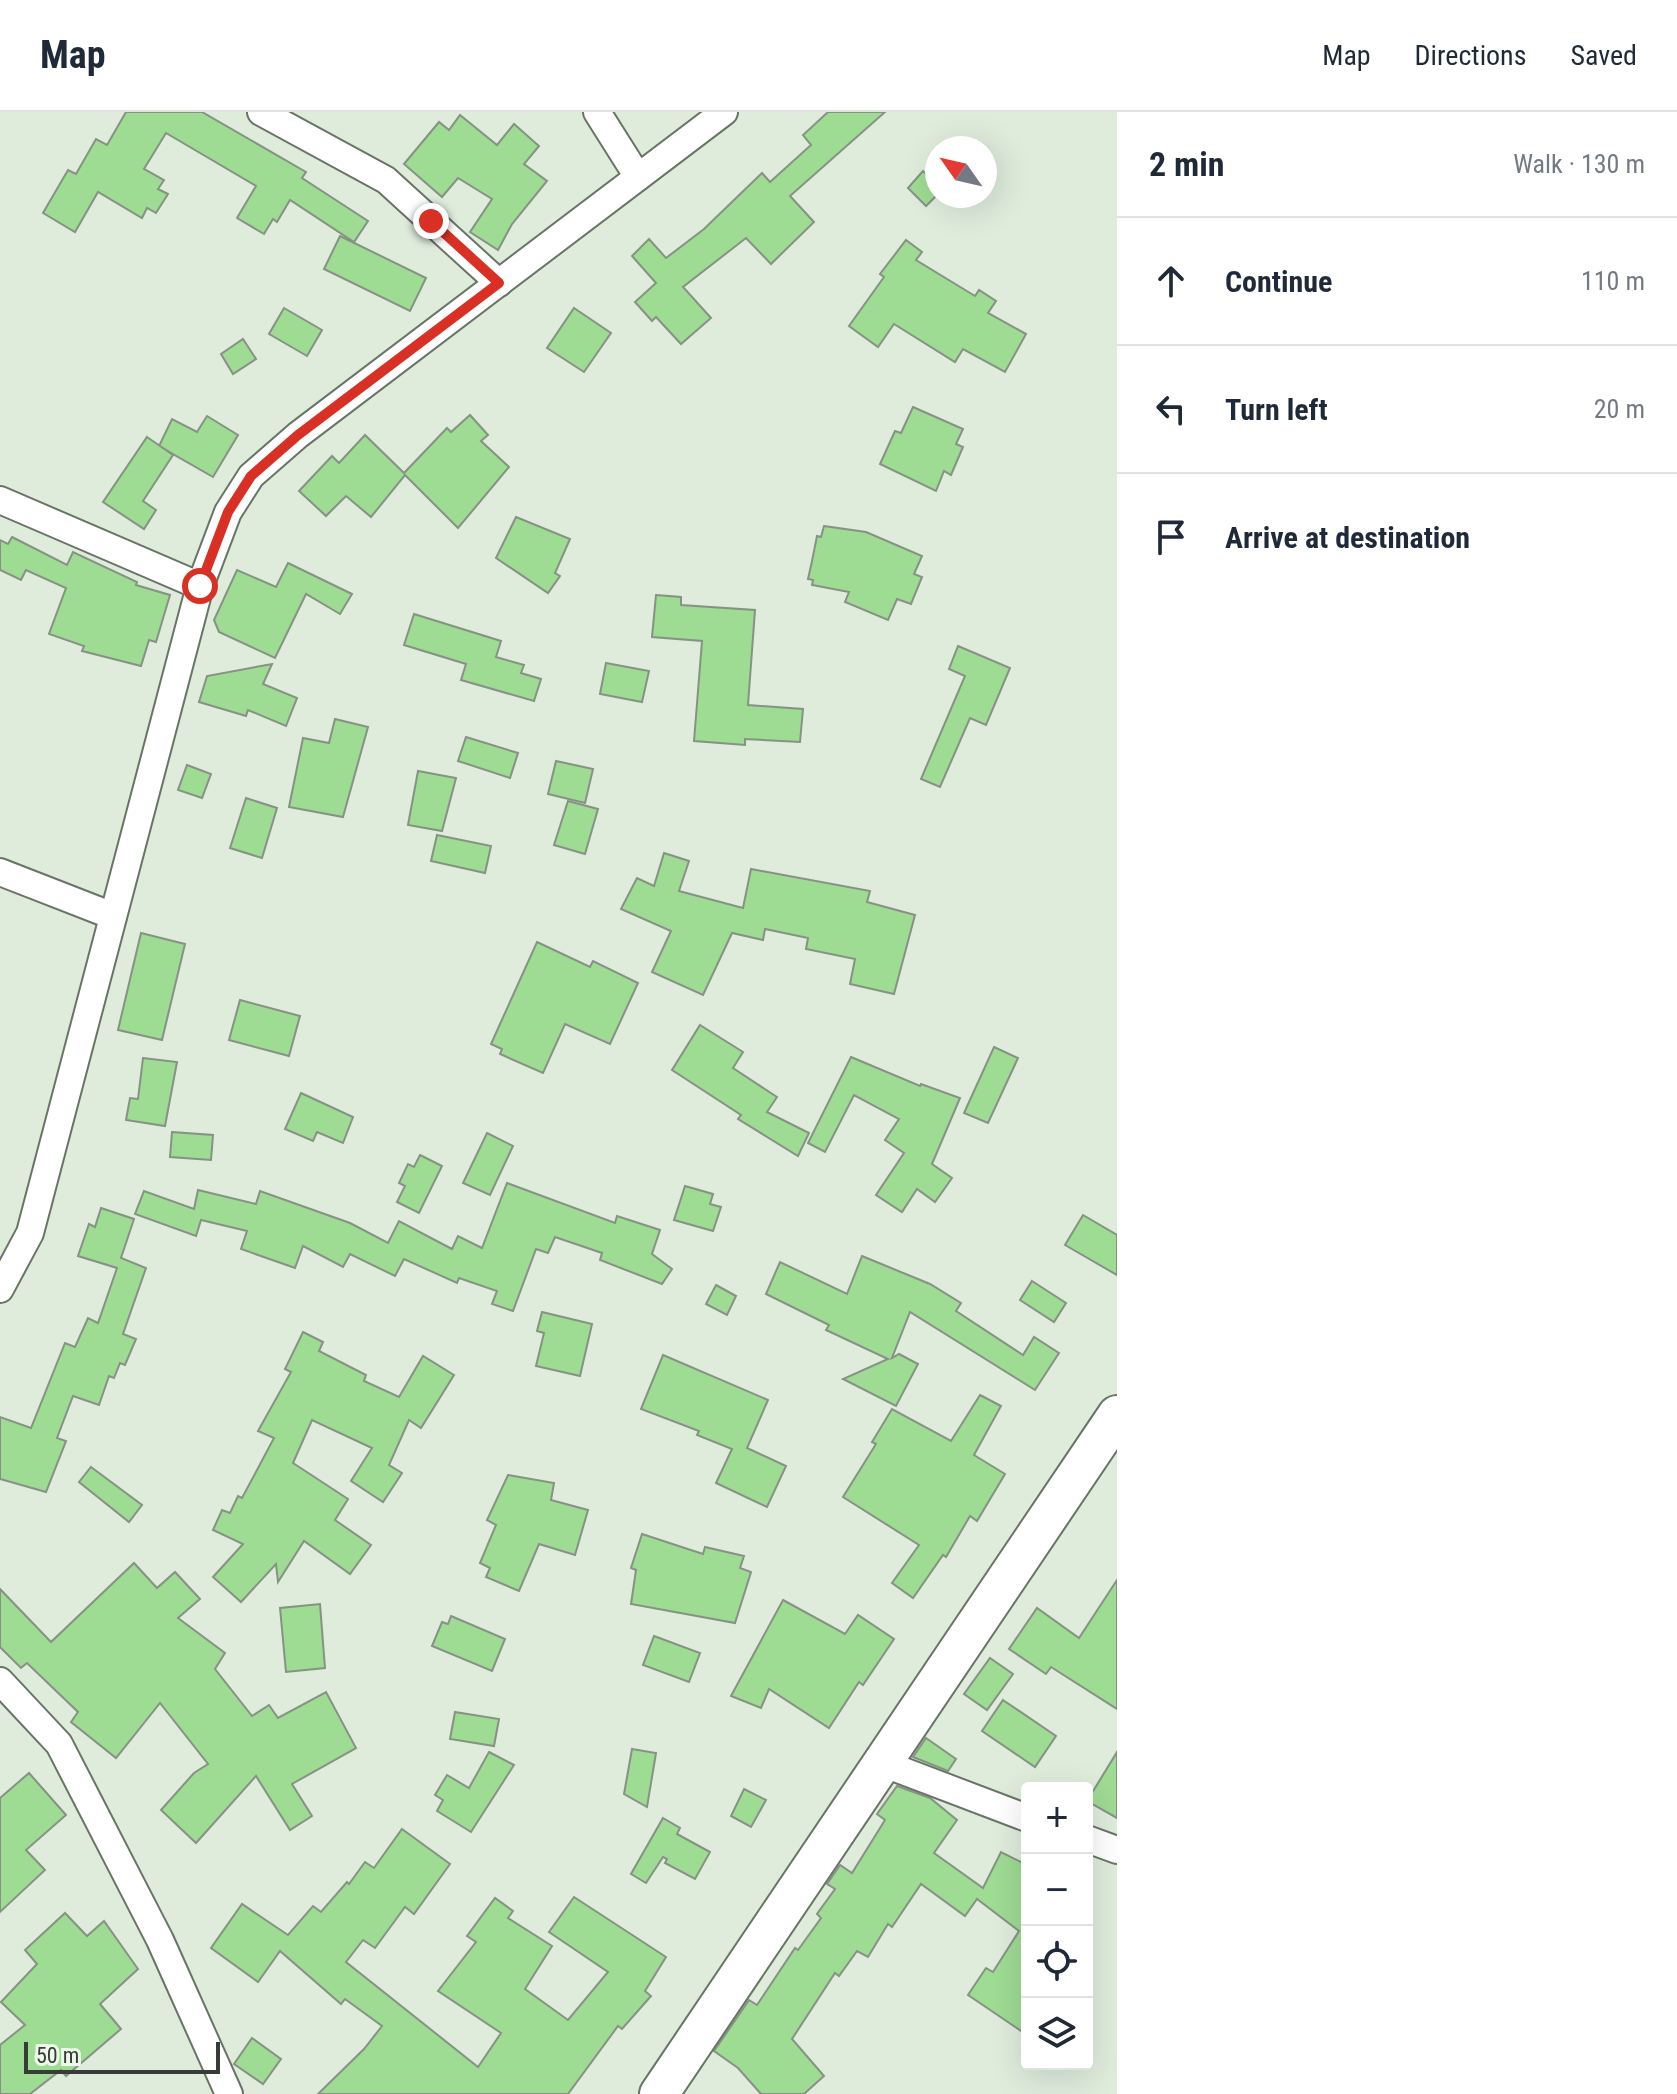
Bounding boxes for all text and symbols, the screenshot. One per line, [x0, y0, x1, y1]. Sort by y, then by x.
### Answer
text: Map [40, 33, 106, 77]
text: Map [1322, 39, 1371, 72]
text: Directions [1415, 39, 1526, 72]
text: Saved [1570, 39, 1637, 72]
north arrow [925, 136, 997, 208]
text: 2 min [1149, 144, 1225, 184]
text: Walk · 130 m [1513, 149, 1645, 179]
route end [413, 203, 449, 239]
icon: ahead [1149, 259, 1193, 303]
text: Continue [1225, 264, 1332, 299]
text: 110 m [1581, 266, 1645, 296]
icon: left [1149, 387, 1193, 431]
text: Turn left [1225, 392, 1328, 427]
text: 20 m [1594, 394, 1645, 424]
icon: arrive [1149, 515, 1193, 559]
text: Arrive at destination [1225, 520, 1470, 555]
route start [182, 568, 218, 604]
map controls [1021, 1782, 1093, 2070]
button: + [1021, 1782, 1093, 1854]
button: − [1021, 1854, 1093, 1926]
button: locate [1021, 1926, 1093, 1998]
button: layers [1021, 1998, 1093, 2070]
scale bar [24, 2038, 220, 2074]
text: 50 m [36, 2043, 79, 2068]

